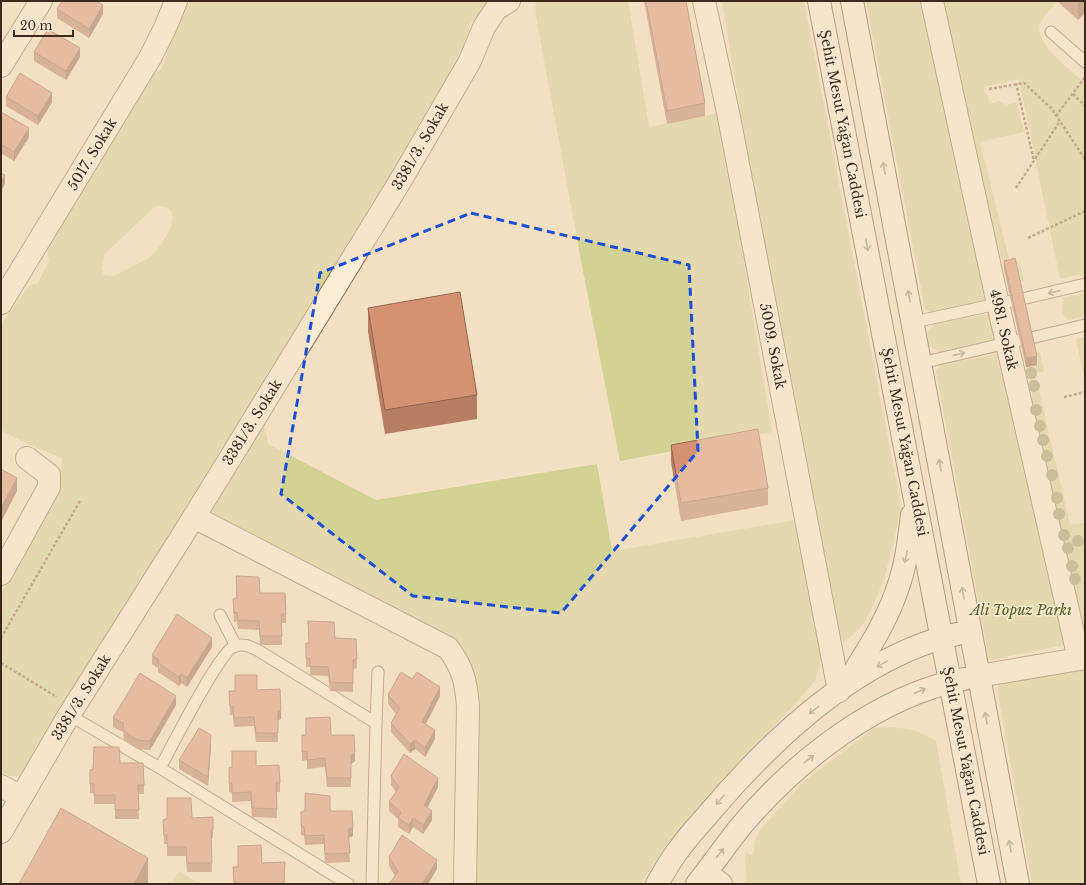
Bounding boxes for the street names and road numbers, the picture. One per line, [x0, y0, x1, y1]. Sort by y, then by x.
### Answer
street label: Şehit Mesut Yağan Caddesi [816, 28, 870, 220]
street label: 3381/3. Sokak [388, 99, 452, 193]
street label: 5017. Sokak [63, 114, 121, 193]
street label: 4981. Sokak [986, 288, 1022, 373]
street label: 5009. Sokak [756, 301, 790, 391]
street label: Şehit Mesut Yağan Caddesi [878, 346, 932, 538]
street label: 3381/3. Sokak [218, 375, 286, 468]
street label: 3381/3. Sokak [47, 650, 115, 743]
street label: Şehit Mesut Yağan Caddesi [939, 665, 993, 857]

